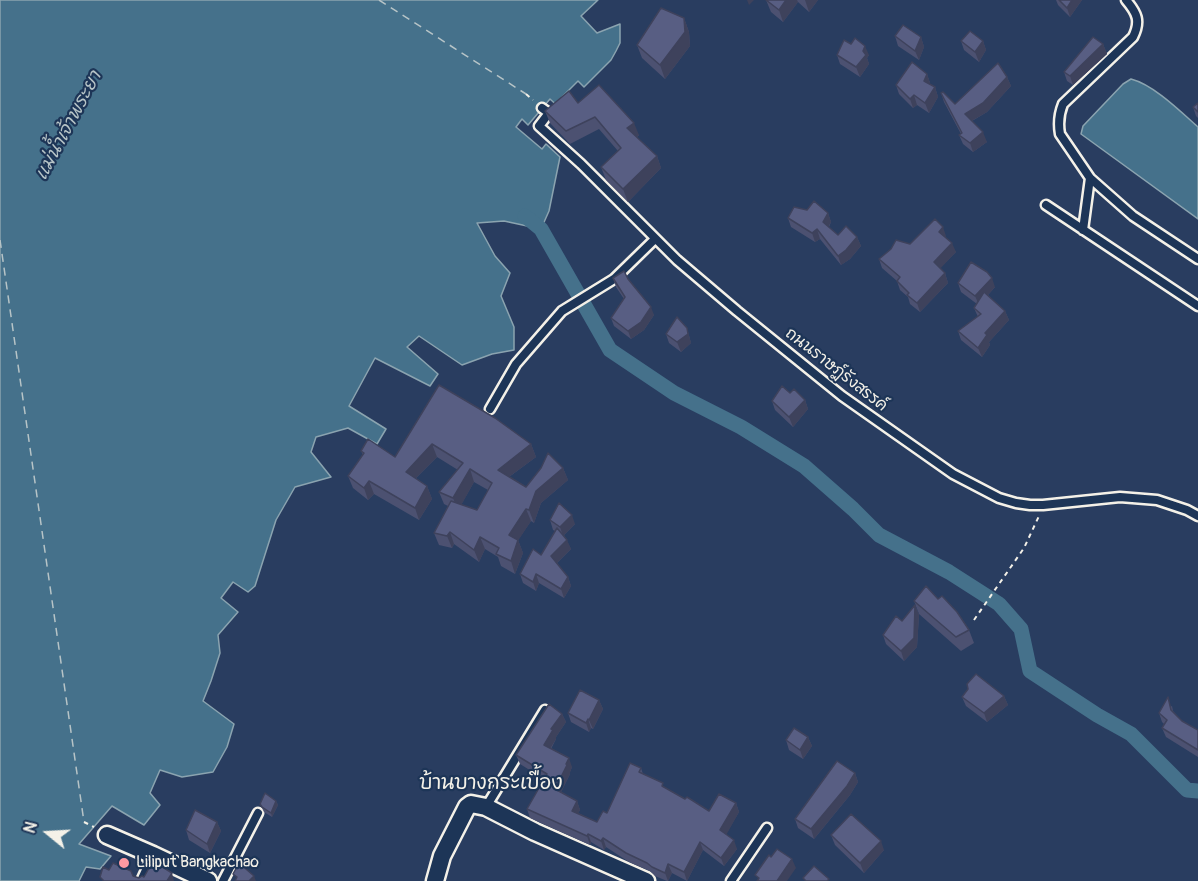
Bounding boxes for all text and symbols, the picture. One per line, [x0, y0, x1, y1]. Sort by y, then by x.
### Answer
water label: แม่น้ำเจ้าพระยา [31, 68, 107, 184]
street label: ถนนราษฎ์รังสรรค์ [781, 324, 891, 416]
district label: บ้านบางกระเบื้อง [419, 772, 563, 796]
north arrow [18, 803, 78, 863]
text: N [20, 819, 42, 836]
place label: Liliput Bangkachao [136, 853, 259, 873]
marker: Liliput Bangkachao [117, 856, 131, 870]

